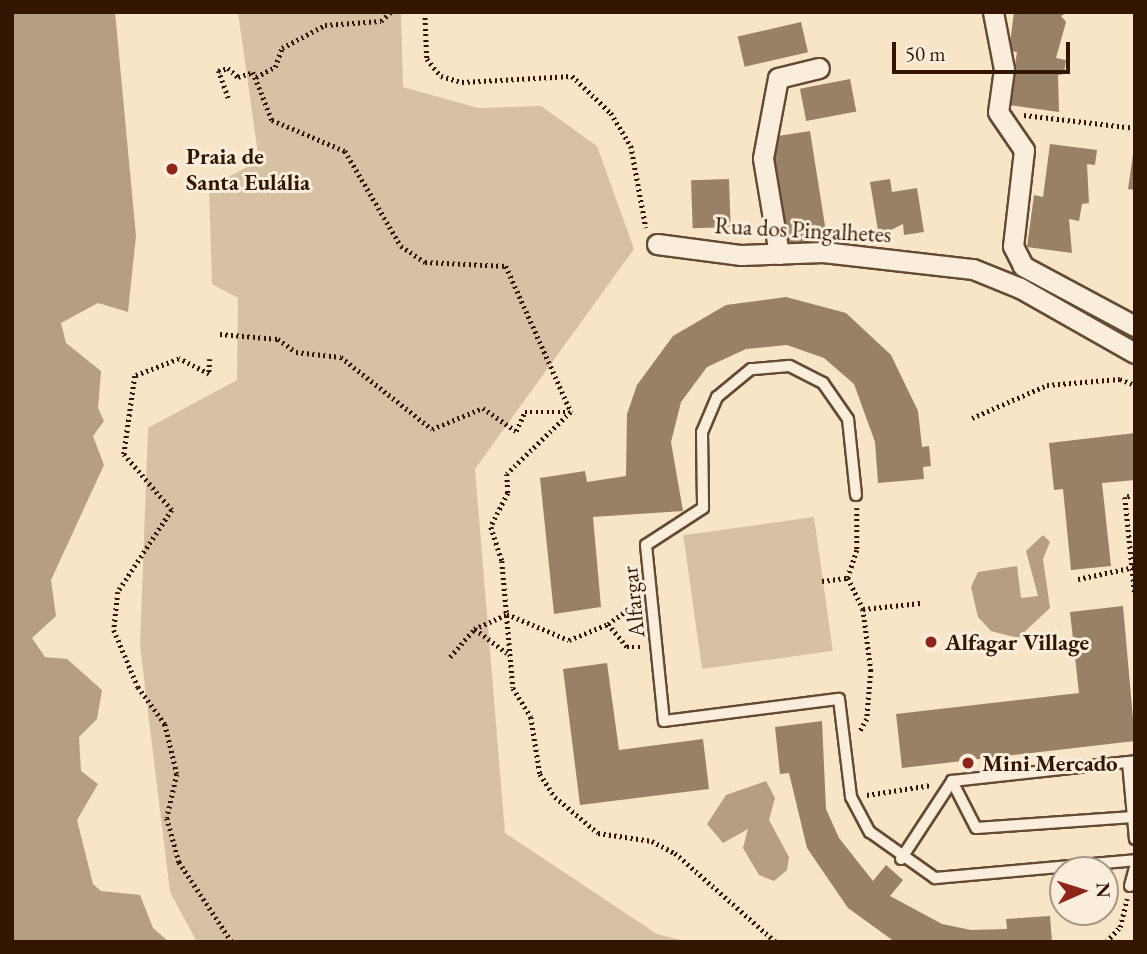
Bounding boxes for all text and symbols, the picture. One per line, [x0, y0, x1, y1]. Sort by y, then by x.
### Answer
scale bar [895, 28, 1074, 72]
text: 50 m [905, 40, 946, 67]
place label: Praia de Santa Eulália [186, 142, 310, 196]
marker: Praia de Santa Eulália [164, 161, 180, 177]
street label: Rua dos Pingalhetes [714, 212, 892, 248]
street label: Alfargar [616, 565, 650, 639]
place label: Alfagar Village [945, 628, 1089, 656]
marker: Alfagar Village [923, 634, 939, 650]
place label: Mini Mercado [982, 749, 1118, 777]
marker: Mini Mercado [960, 755, 976, 771]
north arrow [1049, 856, 1119, 926]
text: N [1091, 882, 1116, 898]

